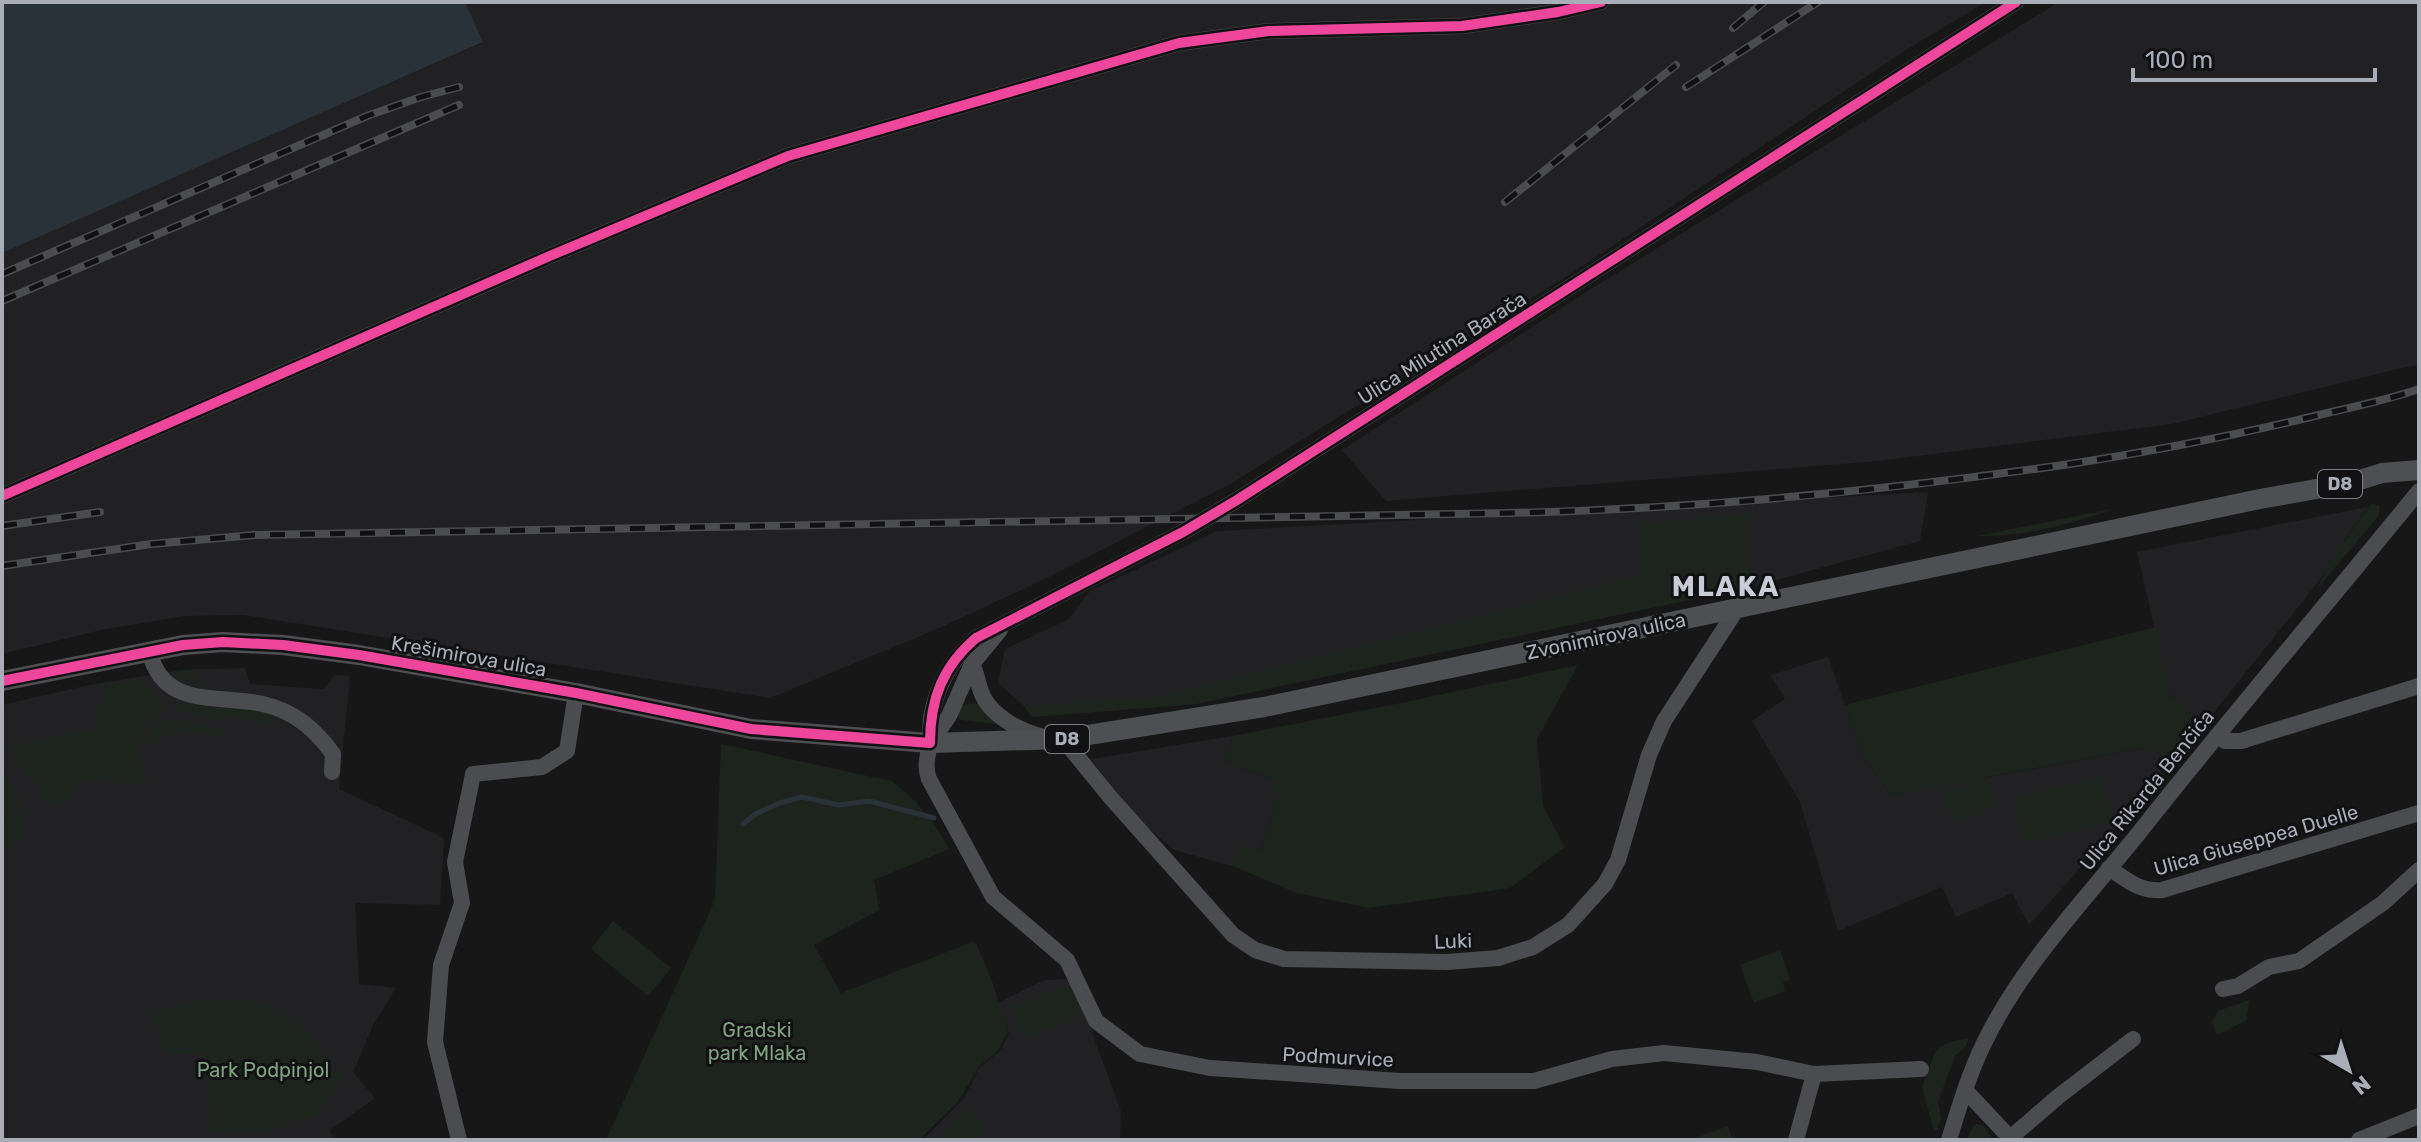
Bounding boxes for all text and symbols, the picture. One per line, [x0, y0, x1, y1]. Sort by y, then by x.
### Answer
scale bar [2133, 32, 2375, 82]
text: 100 m [2145, 46, 2213, 74]
street label: Ulica Milutina Barača [1353, 286, 1531, 410]
road number: D8 [2318, 470, 2362, 498]
district label: MLAKA [1672, 570, 1780, 603]
street label: Zvonimirova ulica [1524, 607, 1688, 665]
street label: Krešimirova ulica [389, 631, 549, 681]
street label: Ulica Rikarda Benčića [2075, 705, 2219, 875]
road number: D8 [1045, 725, 1089, 753]
street label: Ulica Giuseppea Duelle [2151, 799, 2361, 881]
street label: Luki [1434, 928, 1472, 954]
park label: Gradski park Mlaka [708, 1018, 806, 1065]
north arrow [2309, 1030, 2389, 1110]
street label: Podmurvice [1282, 1042, 1394, 1072]
park label: Park Podpinjol [197, 1058, 329, 1082]
text: N [2347, 1070, 2376, 1101]

